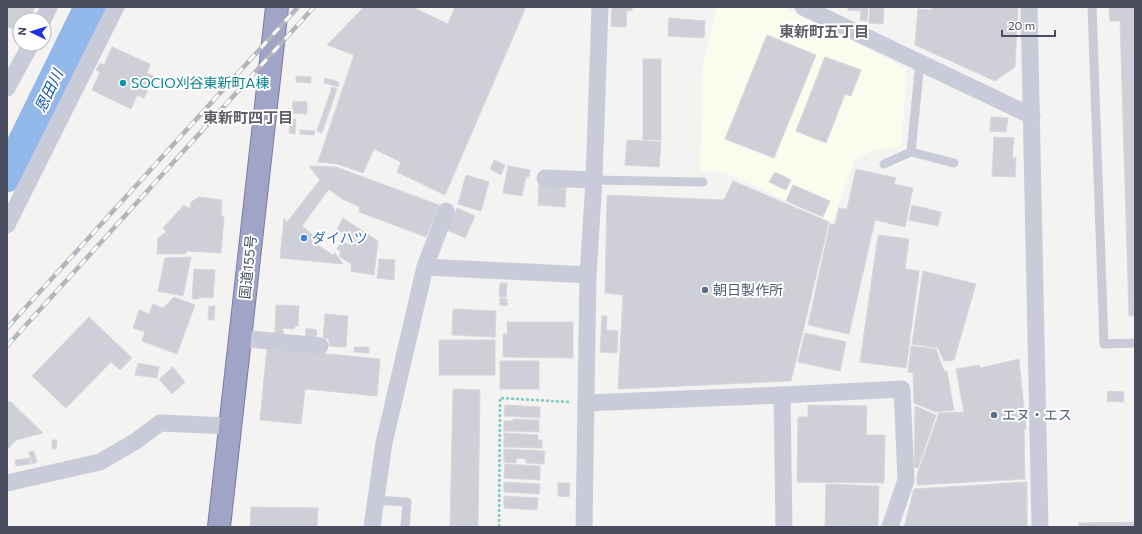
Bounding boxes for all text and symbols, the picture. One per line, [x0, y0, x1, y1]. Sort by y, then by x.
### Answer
north arrow [12, 12, 52, 52]
scale bar [1002, 12, 1055, 38]
text: 20 m [1008, 18, 1035, 32]
district label: 東新町五丁目 [779, 22, 869, 40]
text: N [15, 27, 28, 36]
water label: 恩田川 [30, 65, 67, 115]
place label: SOCIO刈谷東新町A棟 [131, 74, 269, 91]
marker: SOCIO刈谷東新町A棟 [118, 78, 128, 88]
district label: 東新町四丁目 [203, 108, 293, 126]
place label: ダイハツ [312, 229, 368, 246]
marker: ダイハツ [299, 233, 309, 243]
street label: 国道155号 [236, 234, 259, 300]
place label: 朝日製作所 [713, 281, 783, 298]
marker: 朝日製作所 [700, 285, 710, 295]
place label: エヌ・エス [1002, 406, 1072, 423]
marker: エヌ・エス [989, 410, 999, 420]

